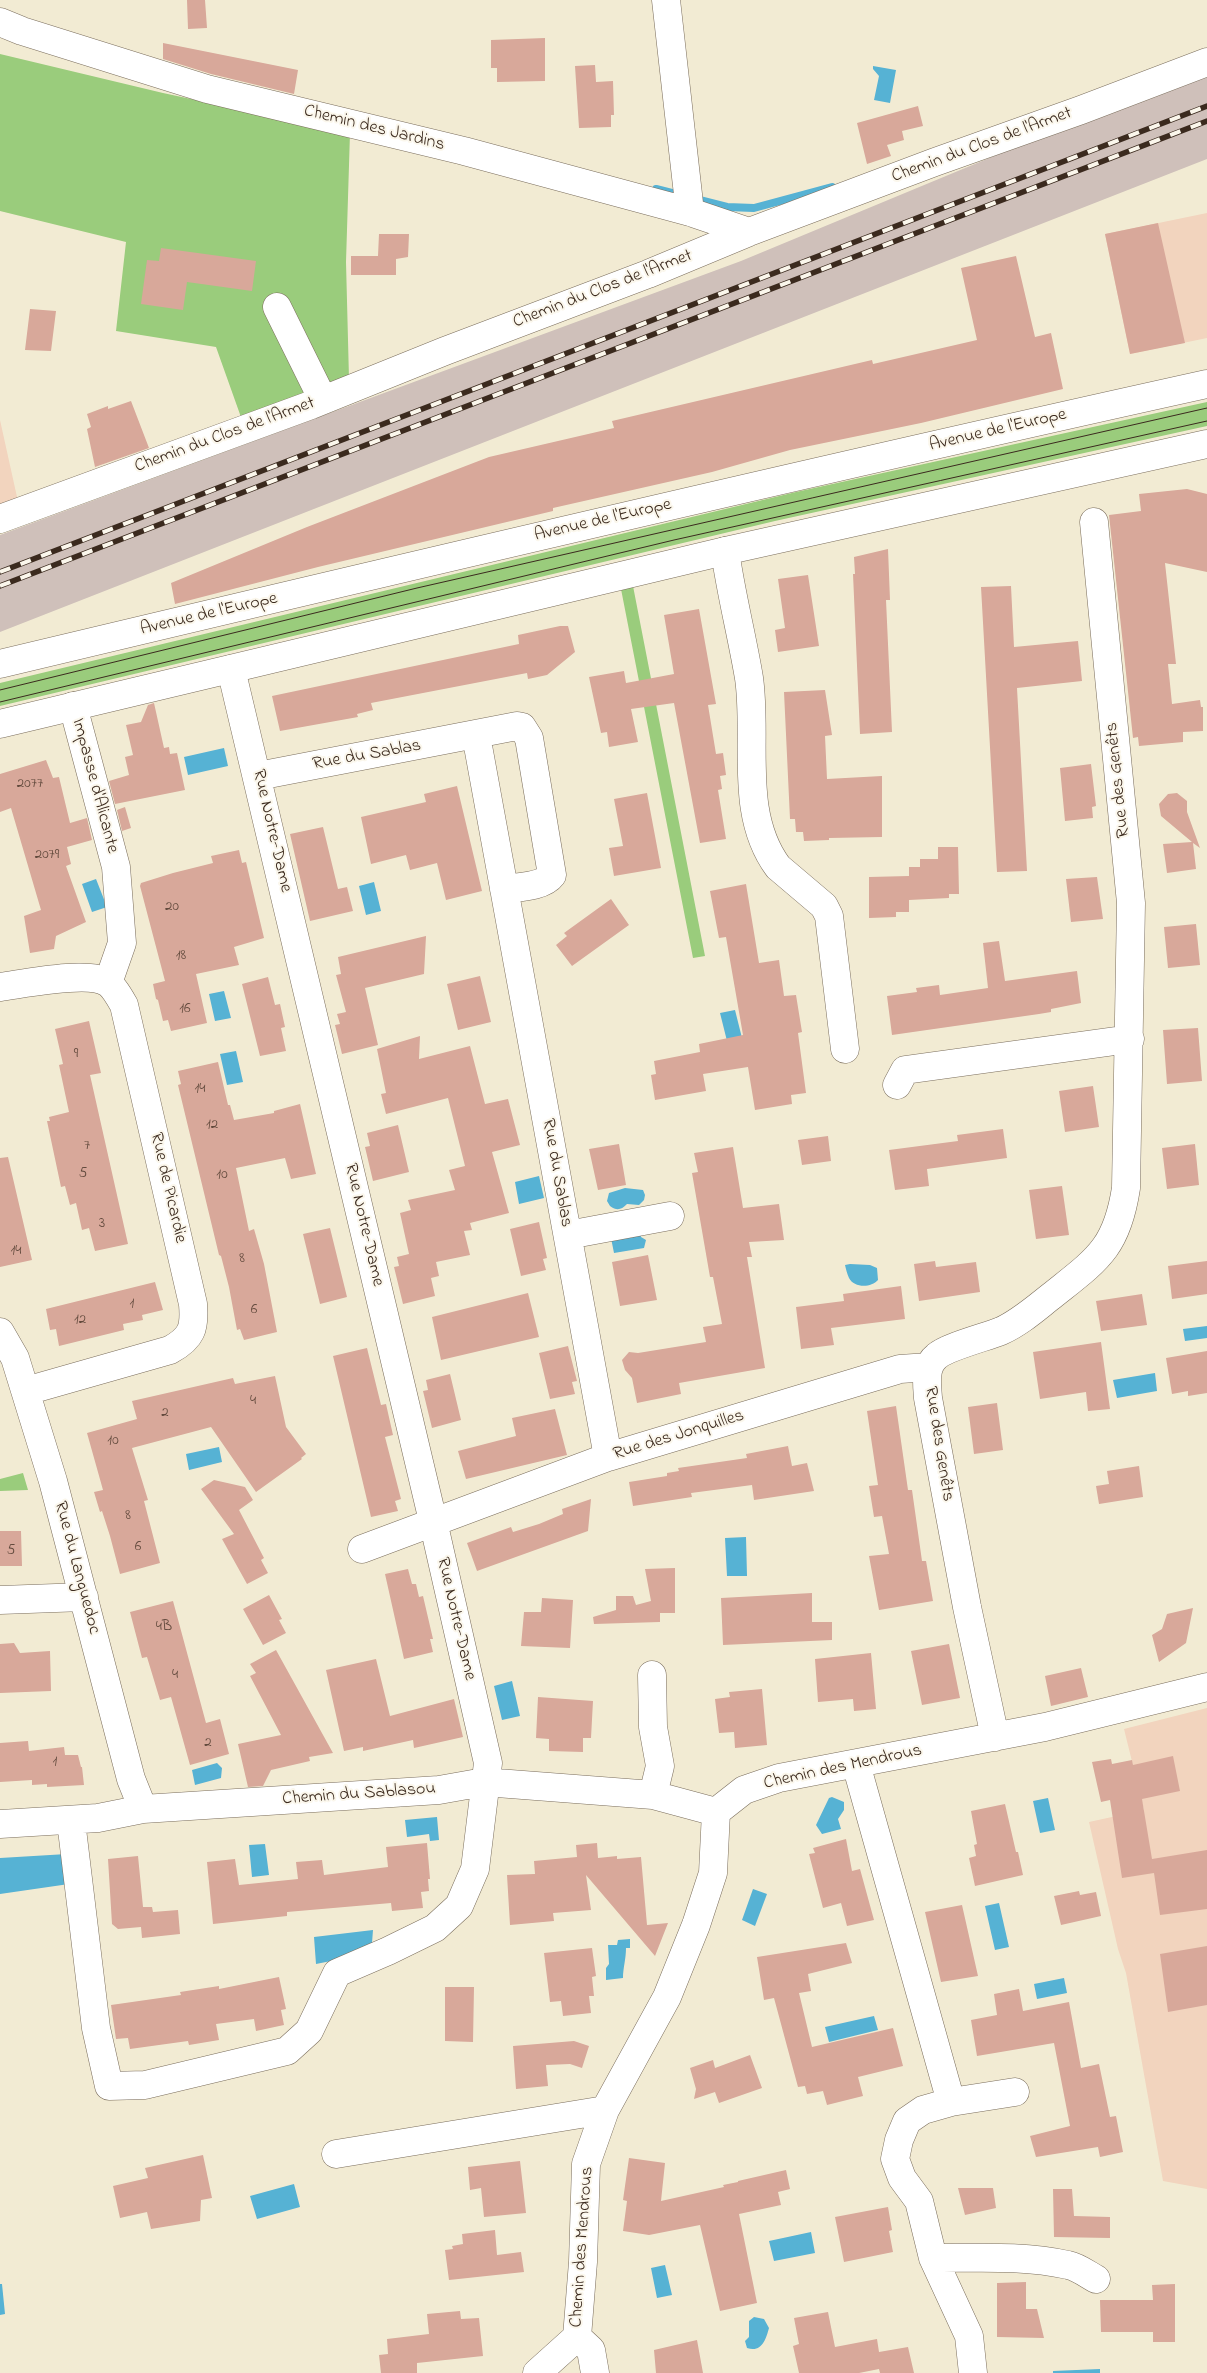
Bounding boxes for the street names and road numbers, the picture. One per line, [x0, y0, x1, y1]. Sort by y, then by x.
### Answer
street label: Chemin des Jardins [301, 101, 447, 157]
street label: Chemin du Clos de l'Armet [889, 103, 1075, 189]
street label: Chemin du Clos de l'Armet [510, 246, 696, 334]
street label: Chemin du Clos de l'Armet [132, 393, 318, 479]
street label: Avenue de l'Europe [927, 405, 1069, 457]
street label: Avenue de l'Europe [532, 495, 674, 547]
street label: Avenue de l'Europe [138, 589, 280, 641]
street label: Impasse d'Alicante [66, 716, 122, 856]
street label: Rue des Genêts [1102, 721, 1136, 839]
street label: Rue du Sablas [311, 736, 423, 776]
street label: Rue Notre-Dame [246, 767, 296, 895]
street label: Rue du Sablas [536, 1117, 576, 1229]
street label: Rue de Picardie [144, 1131, 190, 1245]
street label: Rue Notre-Dame [338, 1161, 388, 1289]
street label: Rue des Genêts [918, 1385, 958, 1503]
street label: Rue des Jonquilles [611, 1406, 747, 1466]
street label: Rue du Languedoc [48, 1499, 104, 1637]
street label: Rue Notre-Dame [430, 1555, 480, 1683]
street label: Chemin des Mendrous [762, 1741, 924, 1795]
street label: Chemin du Sablasou [282, 1779, 436, 1811]
street label: Chemin des Mendrous [567, 2166, 599, 2328]

